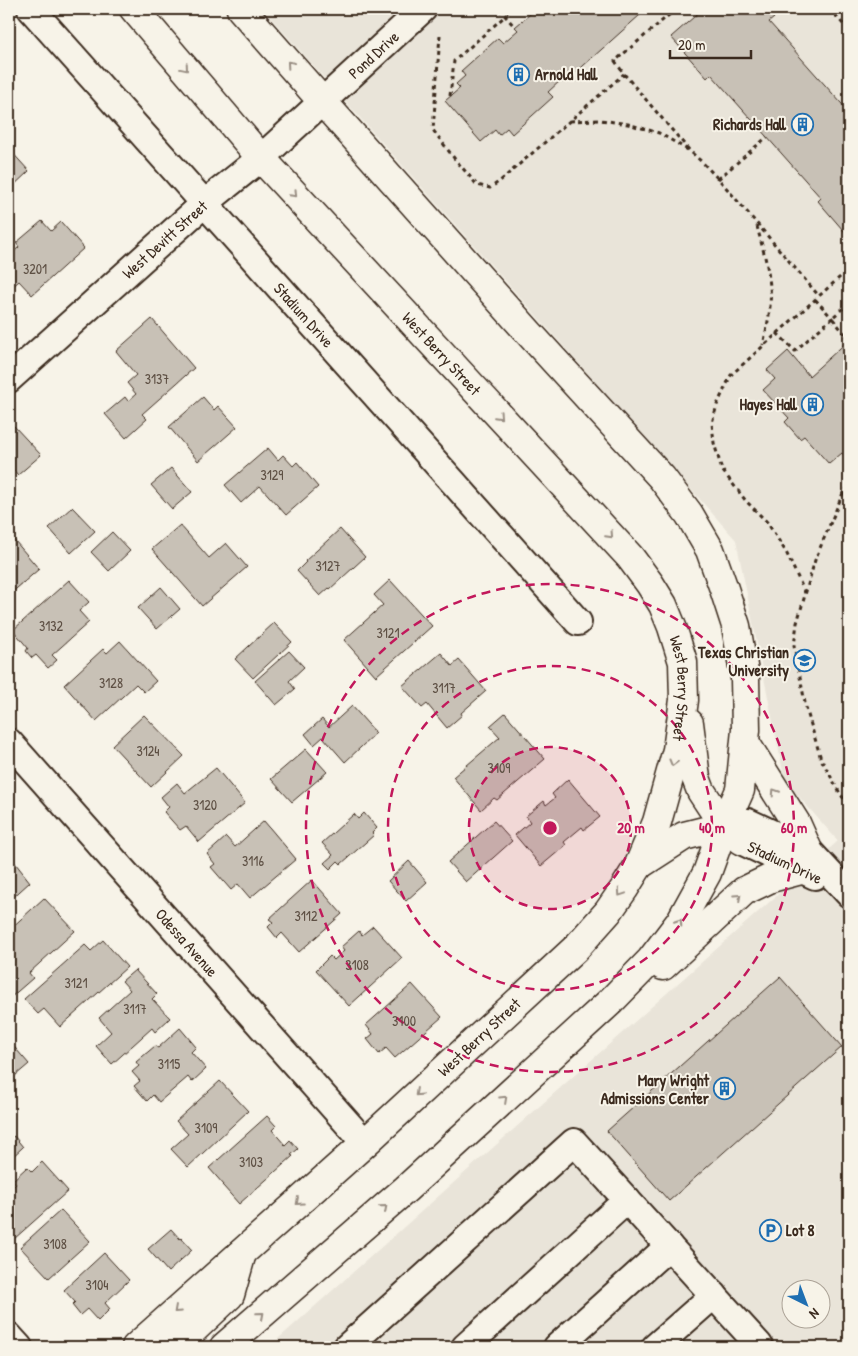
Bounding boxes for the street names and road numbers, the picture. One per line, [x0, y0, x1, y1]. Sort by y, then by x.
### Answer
street label: Pond Drive [343, 25, 404, 84]
street label: West Devitt Street [117, 195, 212, 283]
street label: Stadium Drive [269, 278, 339, 353]
street label: West Berry Street [398, 307, 486, 400]
street label: West Berry Street [664, 633, 695, 743]
street label: Stadium Drive [744, 835, 826, 889]
street label: Odessa Avenue [151, 904, 224, 982]
street label: West Berry Street [433, 992, 526, 1081]

